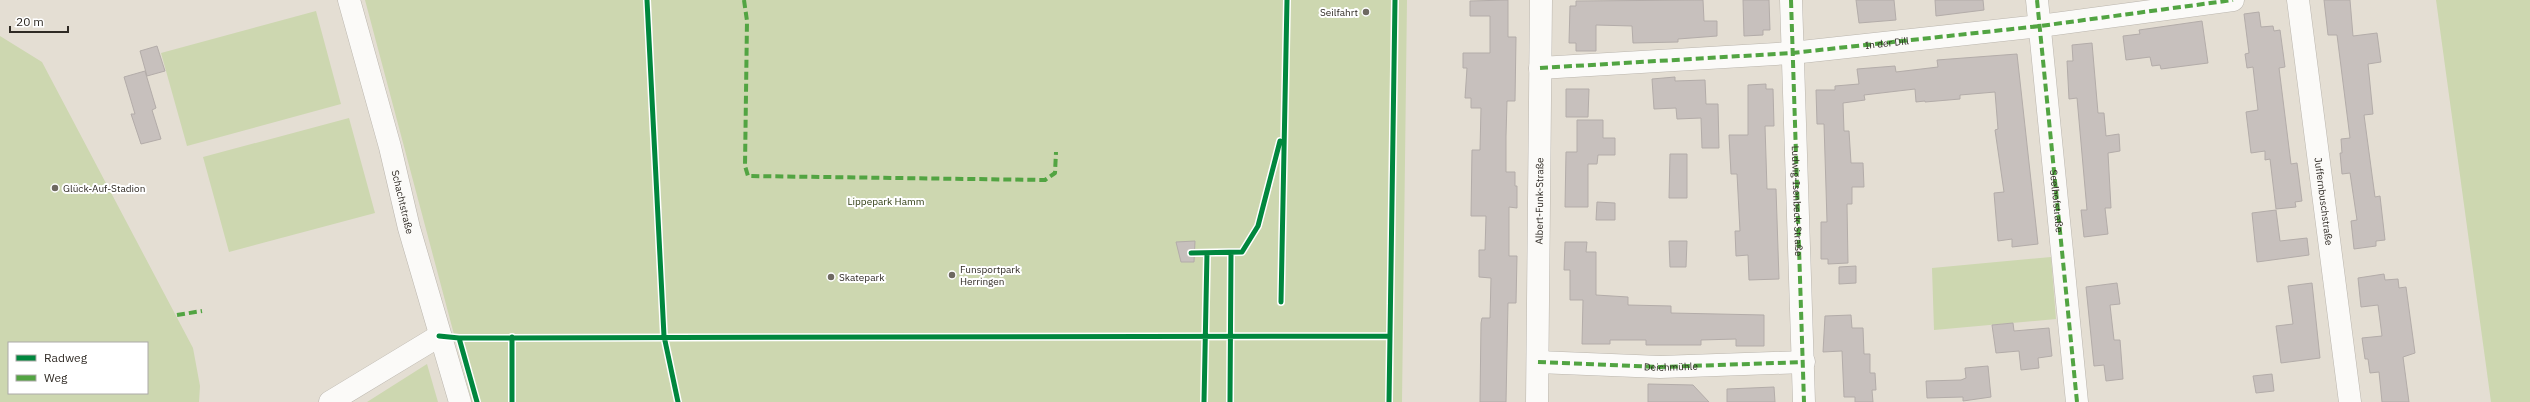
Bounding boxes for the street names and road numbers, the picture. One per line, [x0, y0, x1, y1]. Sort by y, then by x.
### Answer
street label: In der Dill [1864, 34, 1910, 52]
street label: Ludwig-Isenbeck-Straße [1789, 145, 1805, 257]
street label: Albert-Funk-Straße [1533, 157, 1546, 245]
street label: Juffernbuschstraße [2311, 157, 2336, 247]
street label: Schachtstraße [389, 169, 417, 236]
street label: Seelhofstraße [2047, 169, 2066, 234]
street label: Deichmühle [1644, 360, 1699, 374]

